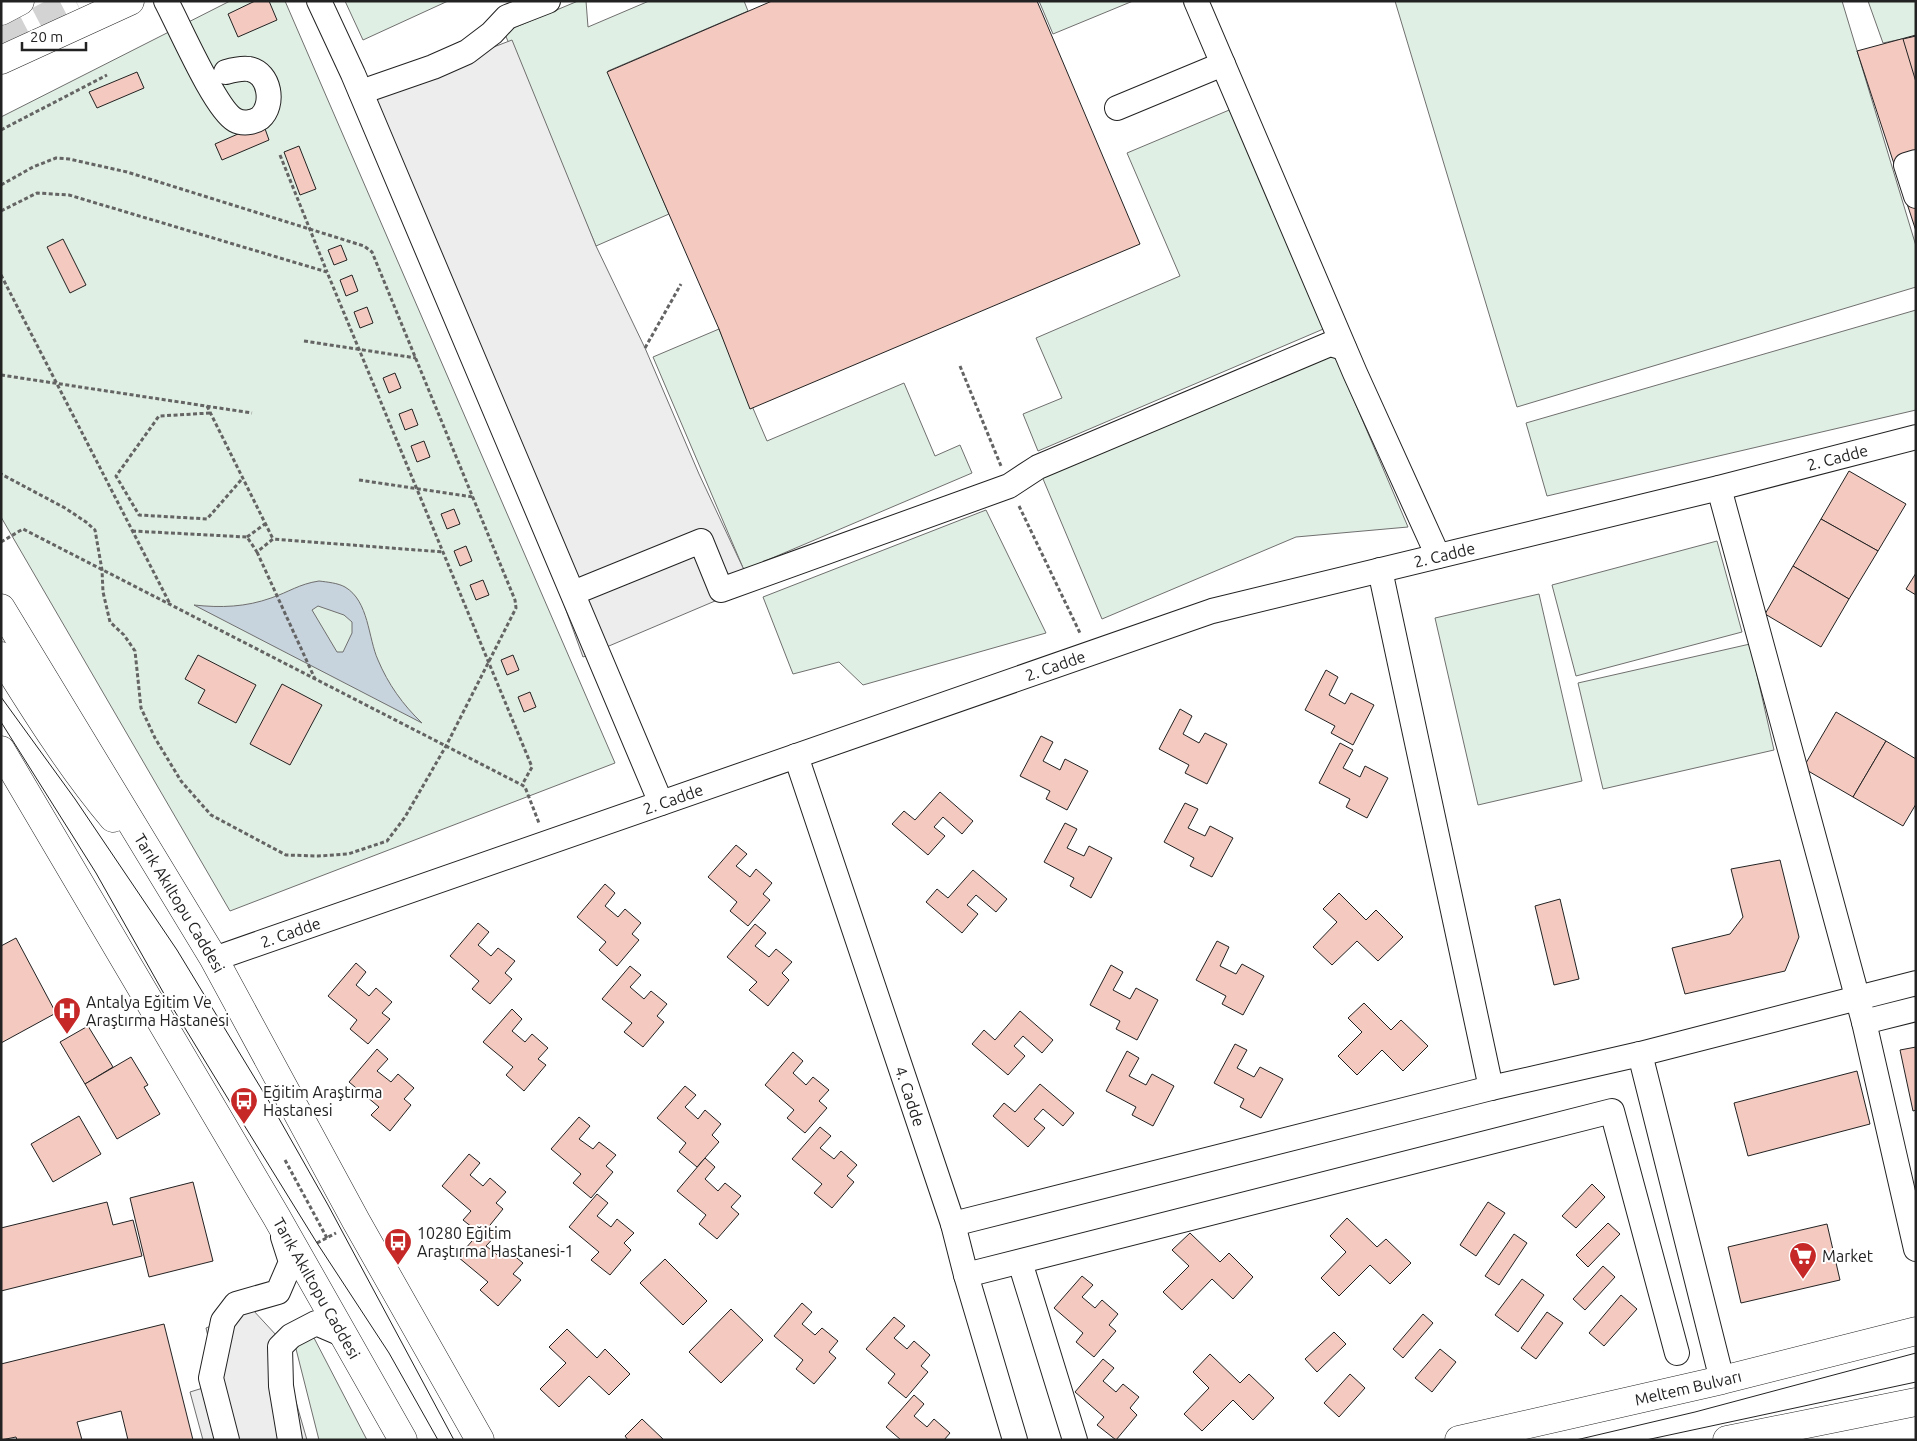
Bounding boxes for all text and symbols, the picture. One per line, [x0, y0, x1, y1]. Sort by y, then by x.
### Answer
scale bar [22, 20, 86, 52]
text: 20 m [30, 28, 63, 45]
street label: 2. Cadde [1805, 441, 1870, 474]
street label: 2. Cadde [1412, 539, 1477, 571]
street label: 2. Cadde [1023, 647, 1088, 684]
street label: 2. Cadde [641, 780, 705, 818]
street label: Tarık Akıltopu Caddesi [131, 830, 229, 976]
street label: 2. Cadde [258, 914, 323, 951]
place label: Antalya Eğitim Ve Araştırma Hastanesi [86, 993, 229, 1029]
hospital icon: Antalya Eğitim Ve Araştırma Hastanesi [52, 996, 82, 1035]
street label: 4. Cadde [892, 1064, 929, 1129]
place label: Eğitim Araştırma Hastanesi [263, 1083, 382, 1119]
bus stop icon: Eğitim Araştırma Hastanesi [229, 1086, 259, 1125]
street label: Tarık Akıltopu Caddesi [270, 1214, 364, 1362]
place label: 10280 Eğitim Araştırma Hastanesi-1 [417, 1224, 574, 1260]
bus stop icon: 10280 Eğitim Araştırma Hastanesi-1 [383, 1227, 413, 1266]
supermarket icon: Market [1788, 1241, 1818, 1280]
place label: Market [1822, 1247, 1874, 1265]
street label: Meltem Bulvarı [1633, 1366, 1743, 1409]

